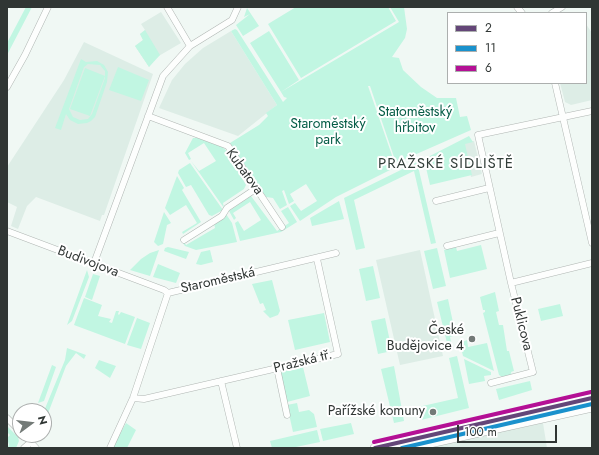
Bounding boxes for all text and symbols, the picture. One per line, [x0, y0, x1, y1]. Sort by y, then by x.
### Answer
legend [447, 12, 587, 84]
text: 2 [485, 19, 492, 37]
text: 11 [485, 39, 496, 57]
text: 6 [485, 59, 492, 77]
park label: Statoměstský hřbitov [378, 105, 452, 138]
park label: Staroměstský park [290, 117, 366, 150]
street label: Kubatova [222, 146, 266, 198]
district label: PRAŽSKÉ SÍDLIŠTĚ [378, 155, 514, 173]
street label: Budivojova [55, 243, 121, 281]
street label: Staroměstská [179, 264, 257, 298]
street label: Puklicova [506, 295, 536, 353]
place label: České Budějovice 4 [387, 323, 464, 356]
marker: České Budějovice 4 [467, 334, 477, 344]
street label: Pražská tř. [272, 347, 334, 377]
north arrow [12, 403, 52, 443]
place label: Pařížské komuny [328, 404, 425, 420]
marker: Pařížské komuny [428, 407, 438, 417]
text: N [34, 414, 51, 426]
scale bar [459, 417, 559, 443]
text: 100 m [464, 423, 497, 441]

